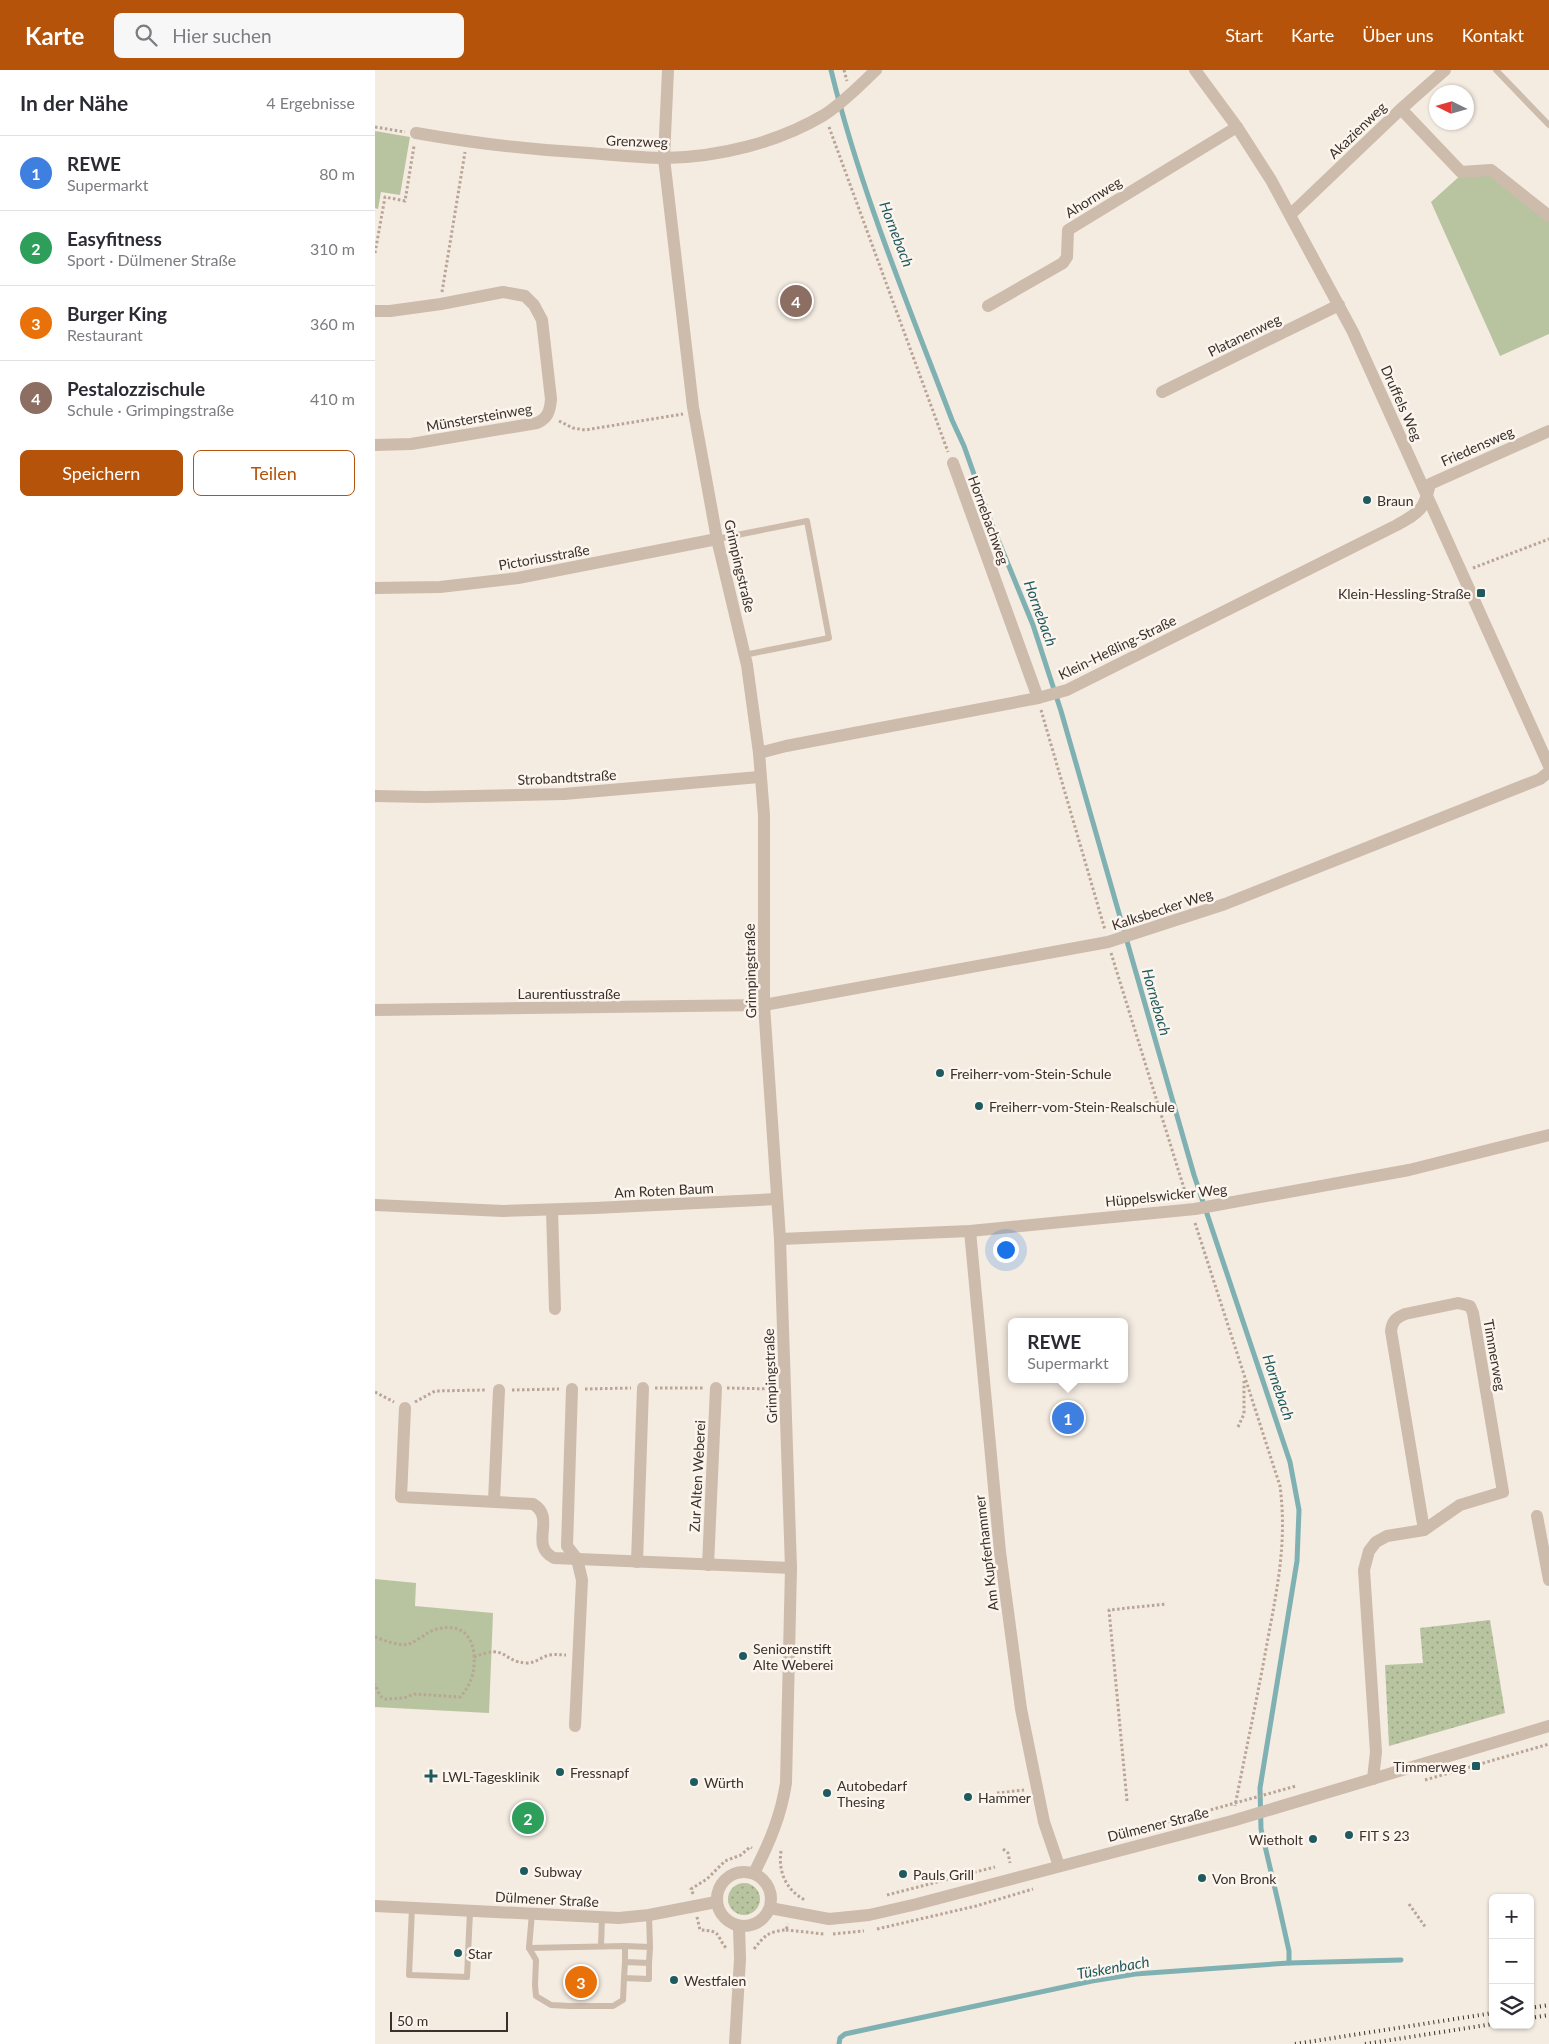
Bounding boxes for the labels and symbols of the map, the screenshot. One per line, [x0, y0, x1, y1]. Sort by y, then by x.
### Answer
north arrow [1429, 85, 1474, 130]
street label: Akazienweg [1324, 98, 1390, 162]
street label: Grenzweg [606, 131, 668, 151]
street label: Ahornweg [1062, 173, 1124, 221]
water label: Hornebach [876, 199, 918, 269]
pin: 4 [780, 282, 812, 320]
street label: Platanenweg [1205, 310, 1283, 360]
street label: Druffels Weg [1378, 363, 1426, 443]
street label: Münstersteinweg [425, 399, 533, 435]
street label: Friedensweg [1438, 422, 1516, 470]
street label: Hornebachweg [965, 473, 1013, 567]
place label: Braun [1377, 492, 1413, 509]
marker: Braun [1361, 494, 1373, 506]
street label: Grimpingstraße [721, 518, 759, 614]
street label: Pictoriusstraße [497, 541, 591, 573]
water label: Hornebach [1021, 578, 1061, 648]
place label: Klein-Hessling-Straße [1338, 585, 1471, 602]
marker: Klein-Hessling-Straße [1475, 587, 1487, 599]
street label: Klein-Heßling-Straße [1055, 611, 1179, 683]
street label: Strobandtstraße [517, 766, 617, 788]
street label: Kalksbecker Weg [1109, 885, 1215, 933]
street label: Grimpingstraße [741, 923, 759, 1019]
water label: Hornebach [1139, 966, 1175, 1038]
street label: Laurentiusstraße [518, 985, 620, 1002]
place label: Freiherr-vom-Stein-Schule [950, 1065, 1111, 1082]
marker: Freiherr-vom-Stein-Schule [934, 1067, 946, 1079]
place label: Freiherr-vom-Stein-Realschule [989, 1098, 1175, 1115]
marker: Freiherr-vom-Stein-Realschule [973, 1100, 985, 1112]
street label: Am Roten Baum [614, 1179, 714, 1201]
street label: Hüppelswicker Weg [1104, 1180, 1228, 1210]
your location [993, 1237, 1019, 1263]
street label: Timmerweg [1480, 1318, 1510, 1392]
street label: Grimpingstraße [760, 1328, 780, 1424]
water label: Hornebach [1259, 1352, 1299, 1423]
pin: 1 [1052, 1399, 1084, 1437]
street label: Zur Alten Weberei [686, 1420, 708, 1532]
street label: Am Kupferhammer [970, 1494, 1002, 1612]
place label: Seniorenstift Alte Weberei [753, 1640, 833, 1673]
marker: Seniorenstift Alte Weberei [737, 1650, 749, 1662]
place label: Timmerweg [1393, 1758, 1466, 1775]
marker: Timmerweg [1470, 1760, 1482, 1772]
place label: Fressnapf [570, 1764, 629, 1781]
marker: Fressnapf [554, 1766, 566, 1778]
place label: LWL-Tagesklinik [442, 1768, 541, 1785]
marker: LWL-Tagesklinik [424, 1769, 438, 1783]
place label: Würth [704, 1774, 744, 1791]
marker: Würth [688, 1776, 700, 1788]
place label: Autobedarf Thesing [837, 1777, 907, 1810]
marker: Autobedarf Thesing [821, 1787, 833, 1799]
place label: Hammer [978, 1789, 1031, 1806]
marker: Hammer [962, 1791, 974, 1803]
pin: 2 [512, 1799, 544, 1837]
street label: Dülmener Straße [1106, 1803, 1210, 1845]
place label: FIT S 23 [1359, 1827, 1410, 1844]
marker: FIT S 23 [1343, 1829, 1355, 1841]
place label: Wietholt [1249, 1831, 1303, 1848]
marker: Wietholt [1307, 1833, 1319, 1845]
place label: Subway [534, 1863, 583, 1880]
marker: Subway [518, 1865, 530, 1877]
place label: Pauls Grill [913, 1866, 974, 1883]
marker: Pauls Grill [897, 1868, 909, 1880]
place label: Von Bronk [1212, 1870, 1277, 1887]
marker: Von Bronk [1196, 1872, 1208, 1884]
street label: Dülmener Straße [495, 1888, 599, 1910]
place label: Star [468, 1945, 492, 1962]
marker: Star [452, 1947, 464, 1959]
water label: Tüskenbach [1075, 1952, 1151, 1982]
pin: 3 [565, 1963, 597, 2001]
place label: Westfalen [684, 1972, 746, 1989]
marker: Westfalen [668, 1974, 680, 1986]
scale bar [390, 2009, 507, 2032]

